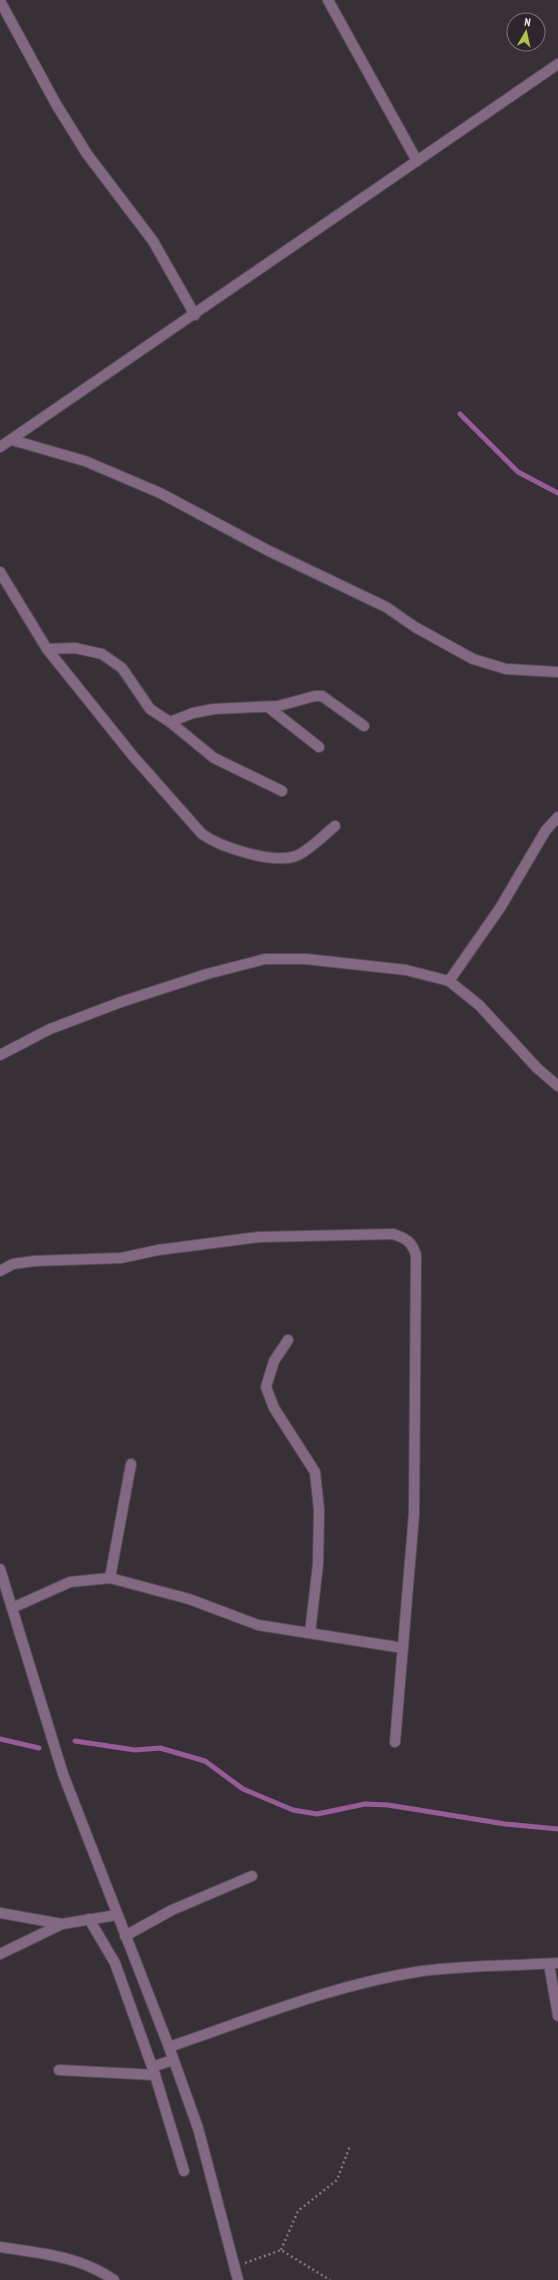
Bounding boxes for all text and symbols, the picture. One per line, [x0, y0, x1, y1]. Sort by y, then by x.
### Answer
north arrow [506, 12, 546, 52]
text: N [524, 15, 532, 30]

